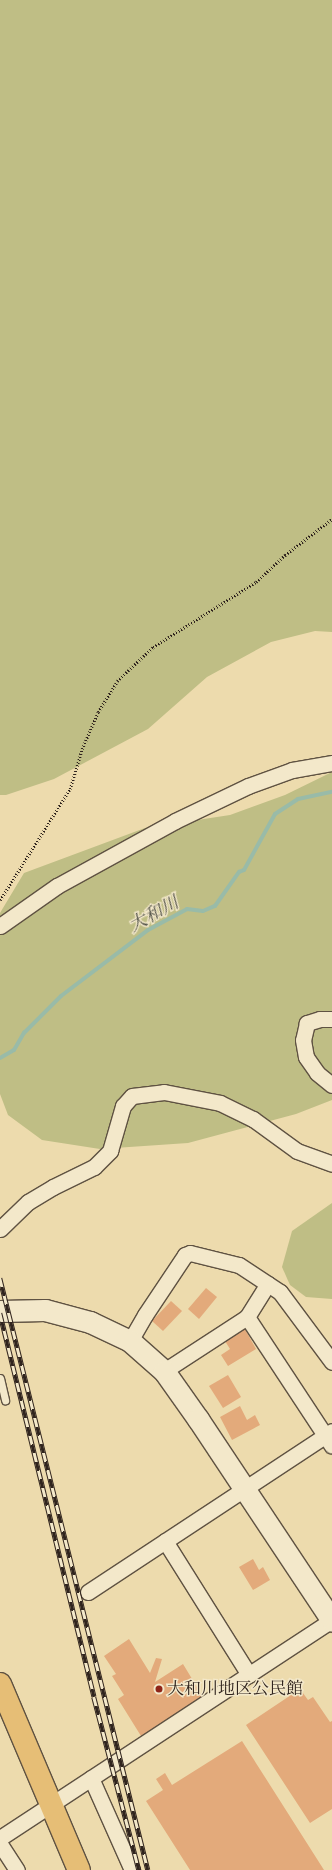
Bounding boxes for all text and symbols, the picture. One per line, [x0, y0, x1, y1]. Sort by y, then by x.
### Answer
water label: 大和川 [125, 892, 183, 938]
place label: 大和川地区公民館 [167, 1679, 303, 1699]
marker: 大和川地区公民館 [154, 1684, 164, 1694]

